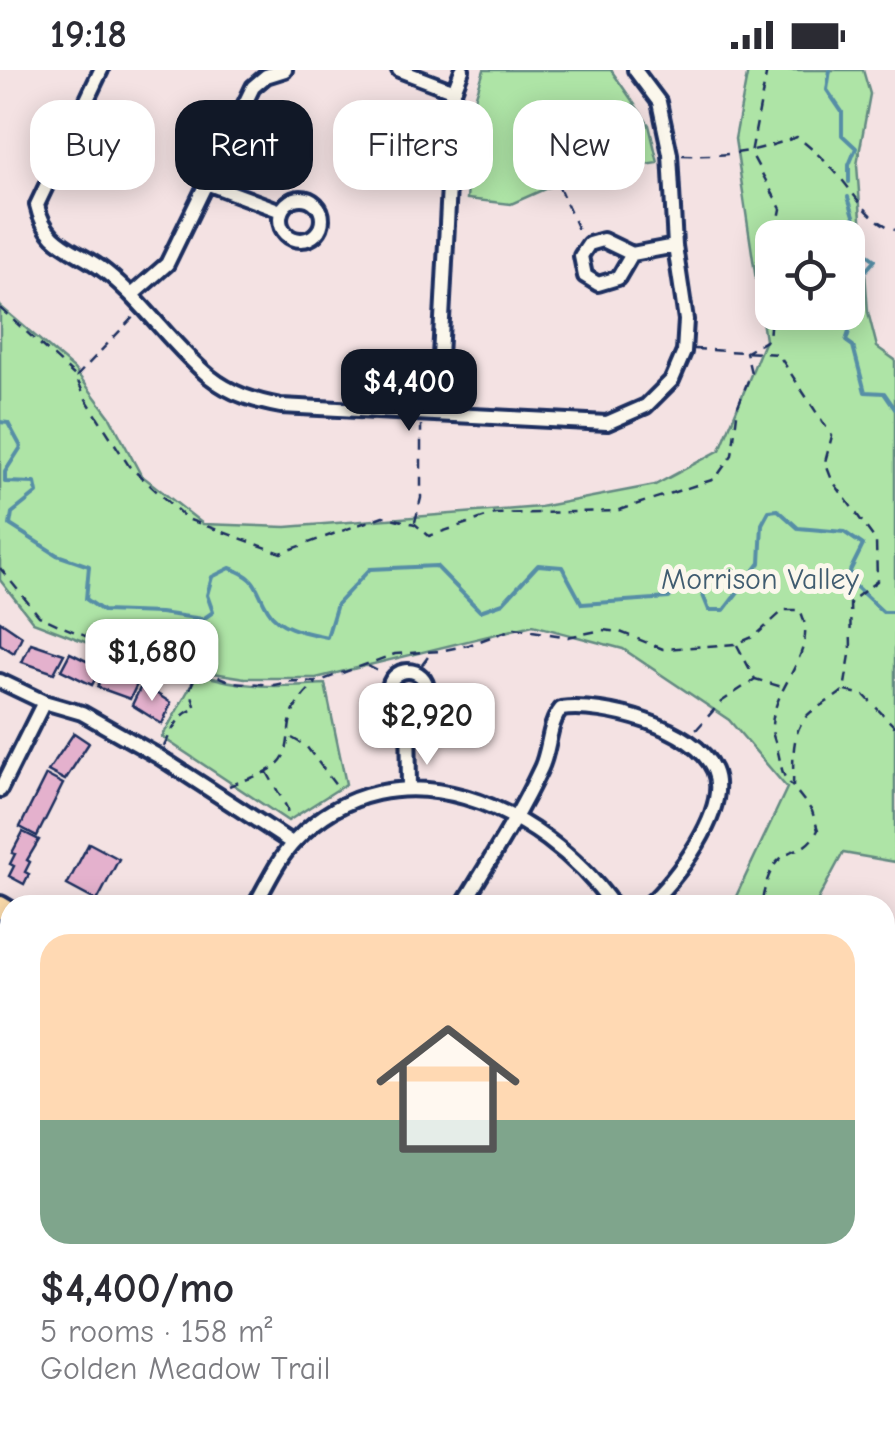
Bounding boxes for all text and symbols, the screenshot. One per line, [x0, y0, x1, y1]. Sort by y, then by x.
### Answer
text: 19:18 [50, 13, 127, 57]
chip: Buy [30, 100, 155, 190]
chip: Rent [175, 100, 313, 190]
chip: Filters [333, 100, 493, 190]
chip: New [513, 100, 645, 190]
map controls [755, 220, 865, 330]
button: locate [755, 220, 865, 330]
pin: $4,400 [328, 349, 490, 434]
text: $4,400 [363, 363, 455, 400]
park label: Morrison Valley [661, 562, 860, 597]
pin: $1,680 [71, 619, 233, 704]
text: $1,680 [107, 633, 197, 670]
pin: $2,920 [346, 683, 508, 768]
text: $2,920 [381, 697, 473, 734]
icon: home [358, 999, 538, 1179]
text: $4,400/mo [40, 1264, 234, 1313]
text: 5 rooms · 158 m² [40, 1313, 272, 1350]
text: Golden Meadow Trail [40, 1350, 331, 1387]

